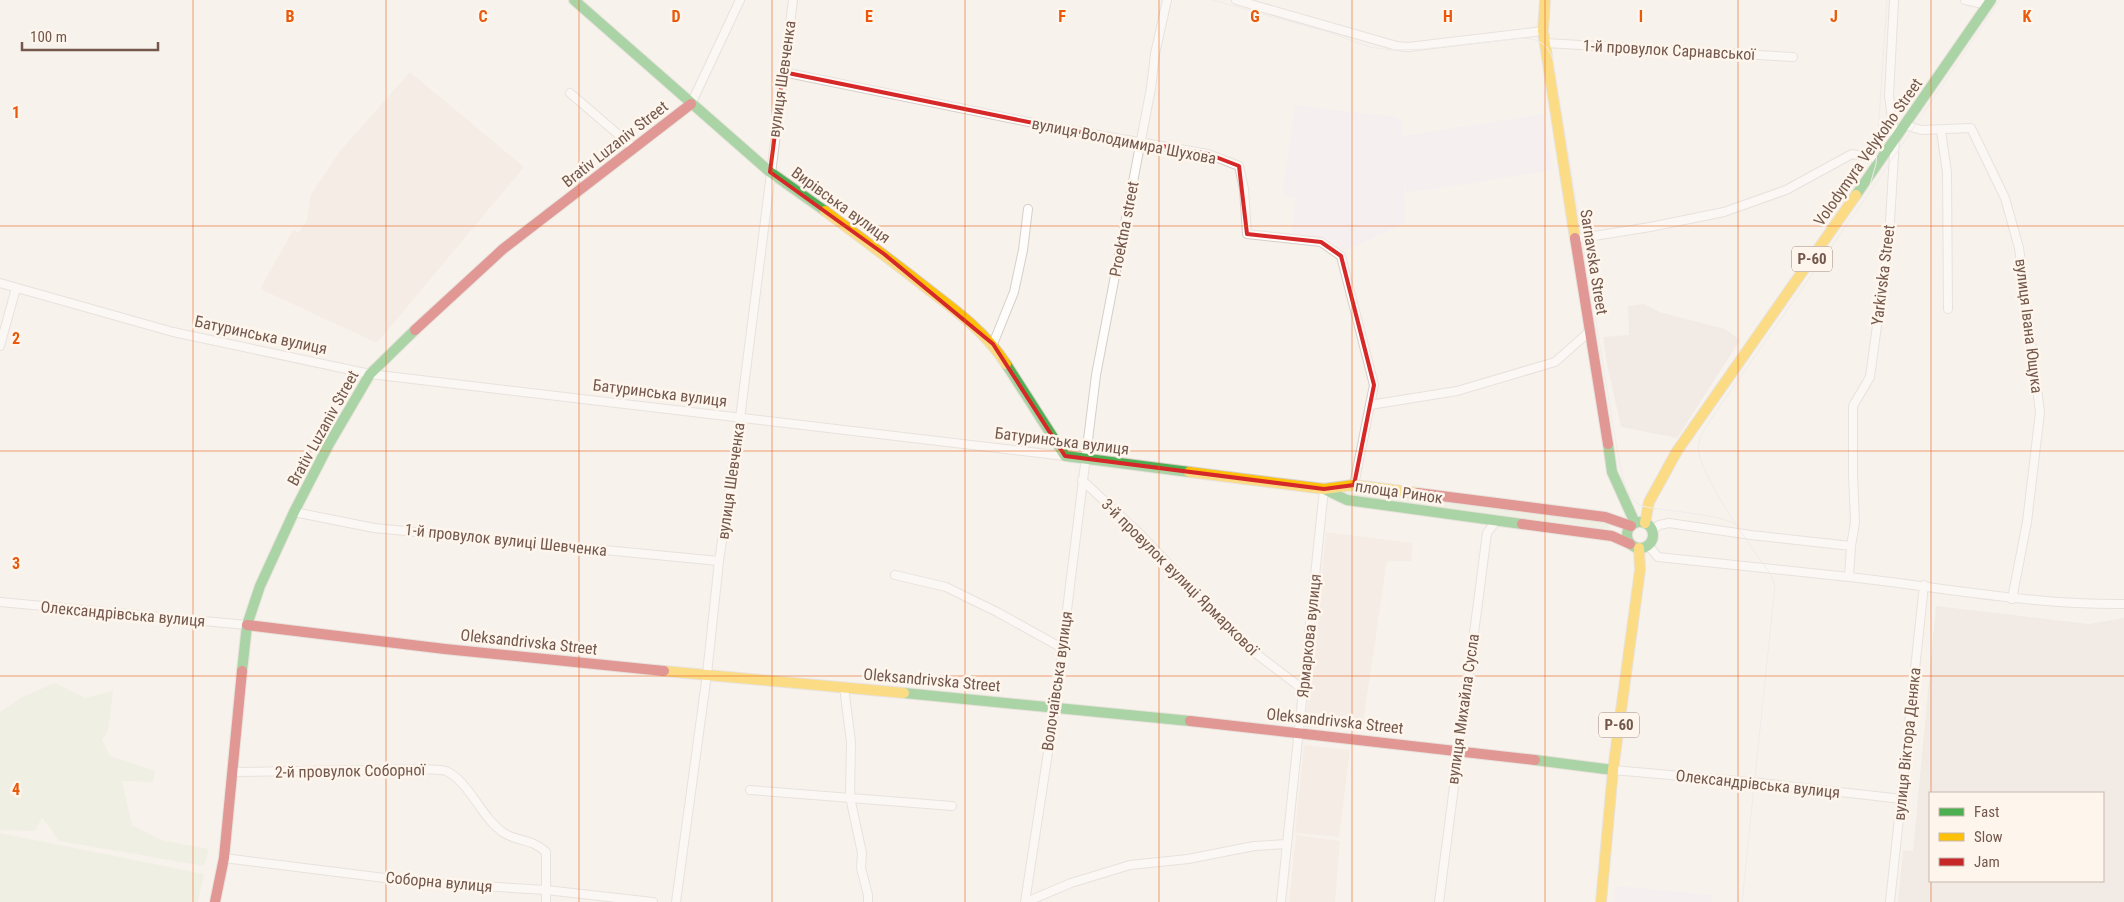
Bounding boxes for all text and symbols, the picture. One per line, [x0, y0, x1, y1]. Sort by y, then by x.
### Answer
text: B [286, 7, 295, 26]
text: C [478, 7, 488, 26]
text: D [671, 7, 681, 26]
text: E [865, 7, 873, 26]
text: F [1058, 7, 1066, 26]
text: G [1250, 7, 1260, 26]
text: H [1443, 7, 1453, 26]
text: I [1639, 7, 1643, 26]
text: J [1830, 7, 1838, 26]
text: K [2023, 7, 2032, 26]
street label: вулиця Шевченка [764, 19, 800, 139]
scale bar [22, 20, 159, 52]
text: 100 m [30, 28, 67, 46]
street label: 1-й провулок Сарнавської [1582, 36, 1757, 64]
street label: Volodymyra Velykoho Street [1810, 74, 1926, 230]
street label: Brativ Luzaniv Street [558, 97, 672, 191]
text: 1 [12, 103, 20, 122]
street label: вулиця Володимира Шухова [1030, 114, 1218, 168]
street label: Вирівська вулиця [788, 163, 894, 247]
street label: Proektna street [1105, 179, 1143, 278]
street label: Sarnavska Street [1576, 208, 1612, 316]
street label: Yarkivska Street [1867, 223, 1899, 326]
road number: Р-60 [1792, 246, 1832, 272]
street label: вулиця Івана Ющука [2011, 258, 2047, 394]
street label: Батуринська вулиця [193, 312, 329, 358]
text: 2 [12, 329, 20, 348]
street label: Brativ Luzaniv Street [283, 367, 363, 489]
street label: Батуринська вулиця [592, 375, 728, 411]
street label: вулиця Шевченка [713, 421, 749, 541]
street label: Батуринська вулиця [994, 423, 1130, 459]
street label: площа Ринок [1354, 476, 1444, 508]
street label: 3-й провулок вулиці Ярмаркової [1098, 495, 1263, 660]
street label: 1-й провулок вулиці Шевченка [404, 520, 608, 560]
text: 3 [12, 554, 20, 573]
street label: Ярмаркова вулиця [1293, 573, 1325, 699]
street label: Олександрівська вулиця [40, 597, 206, 631]
street label: Волочаївська вулиця [1038, 610, 1076, 752]
street label: Oleksandrivska Street [460, 625, 599, 659]
street label: вулиця Михайла Сусла [1443, 632, 1483, 786]
street label: Oleksandrivska Street [863, 665, 1002, 695]
street label: вулиця Віктора Деняка [1890, 667, 1924, 821]
street label: Oleksandrivska Street [1266, 704, 1405, 738]
road number: Р-60 [1599, 712, 1639, 738]
street label: 2-й провулок Соборної [275, 760, 427, 782]
street label: Олександрівська вулиця [1675, 766, 1841, 802]
text: 4 [12, 780, 20, 799]
legend [1929, 792, 2104, 882]
text: Fast [1974, 803, 1999, 821]
text: Slow [1974, 828, 2003, 846]
text: Jam [1974, 853, 2000, 871]
street label: Соборна вулиця [385, 868, 493, 896]

